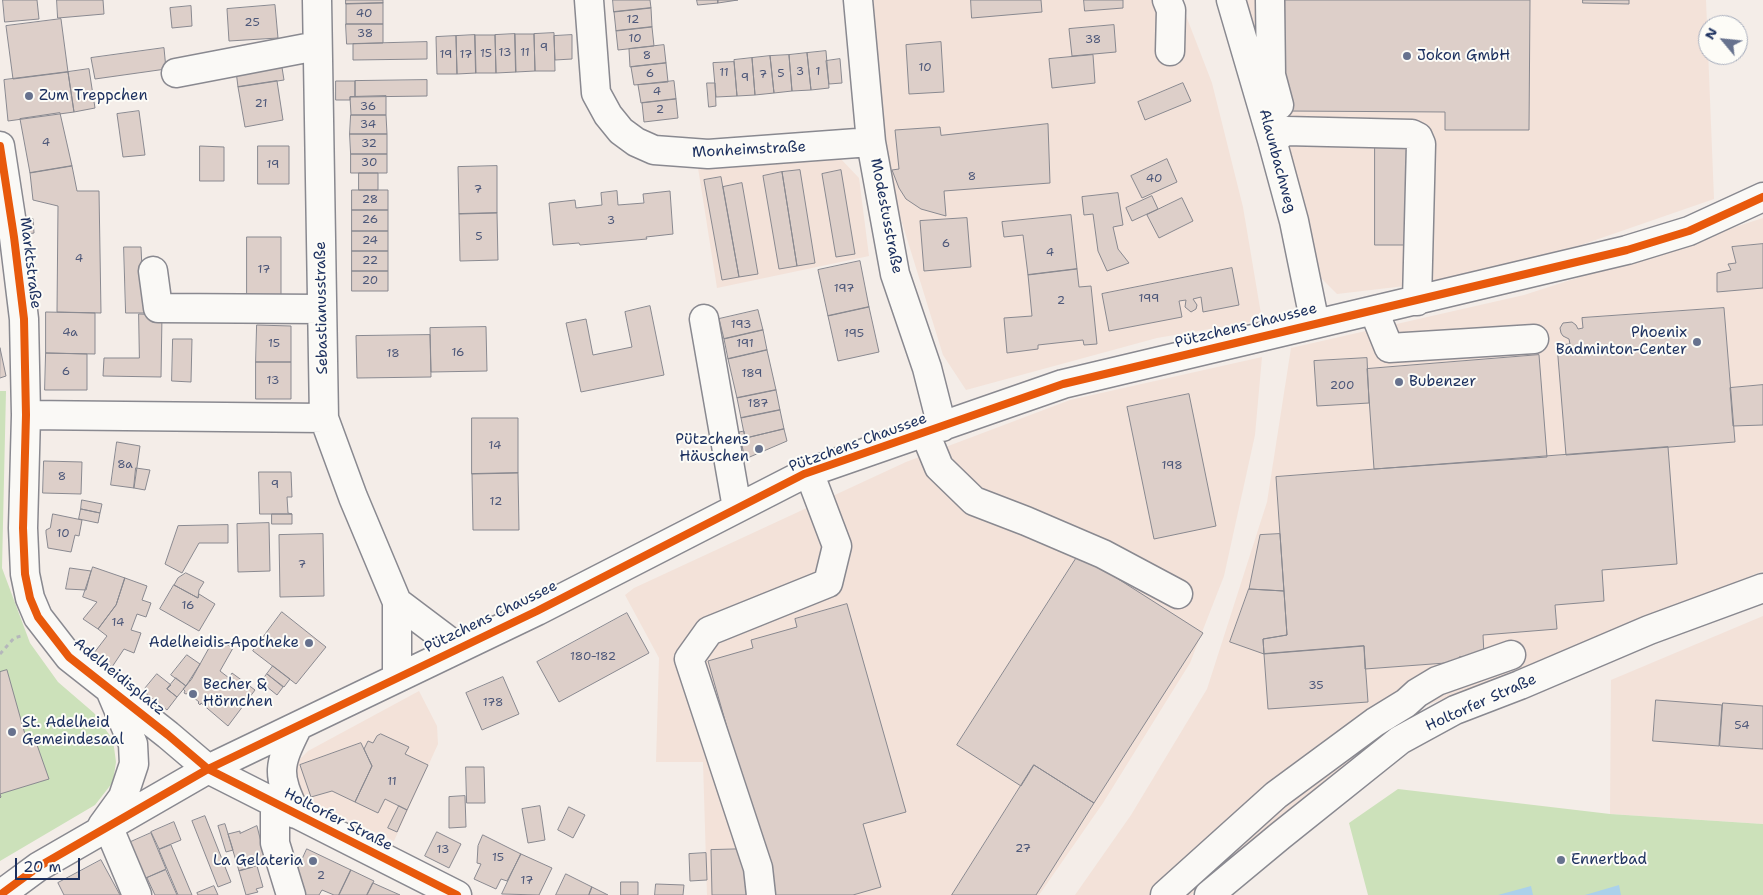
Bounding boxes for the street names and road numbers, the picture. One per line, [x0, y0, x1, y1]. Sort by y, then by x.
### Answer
street label: Alaunbachweg [1254, 107, 1300, 215]
street label: Monheimstraße [692, 138, 806, 162]
street label: Modestusstraße [866, 157, 906, 275]
street label: Marktstraße [15, 216, 45, 310]
street label: Sebastianusstraße [312, 241, 332, 375]
street label: Pützchens Chaussee [1173, 300, 1319, 352]
street label: Pützchens Chaussee [786, 410, 930, 476]
street label: Pützchens Chaussee [422, 577, 560, 657]
street label: Adelheidisplatz [70, 635, 168, 719]
street label: Holtorfer Straße [1423, 670, 1539, 736]
street label: Holtorfer Straße [281, 785, 395, 855]

